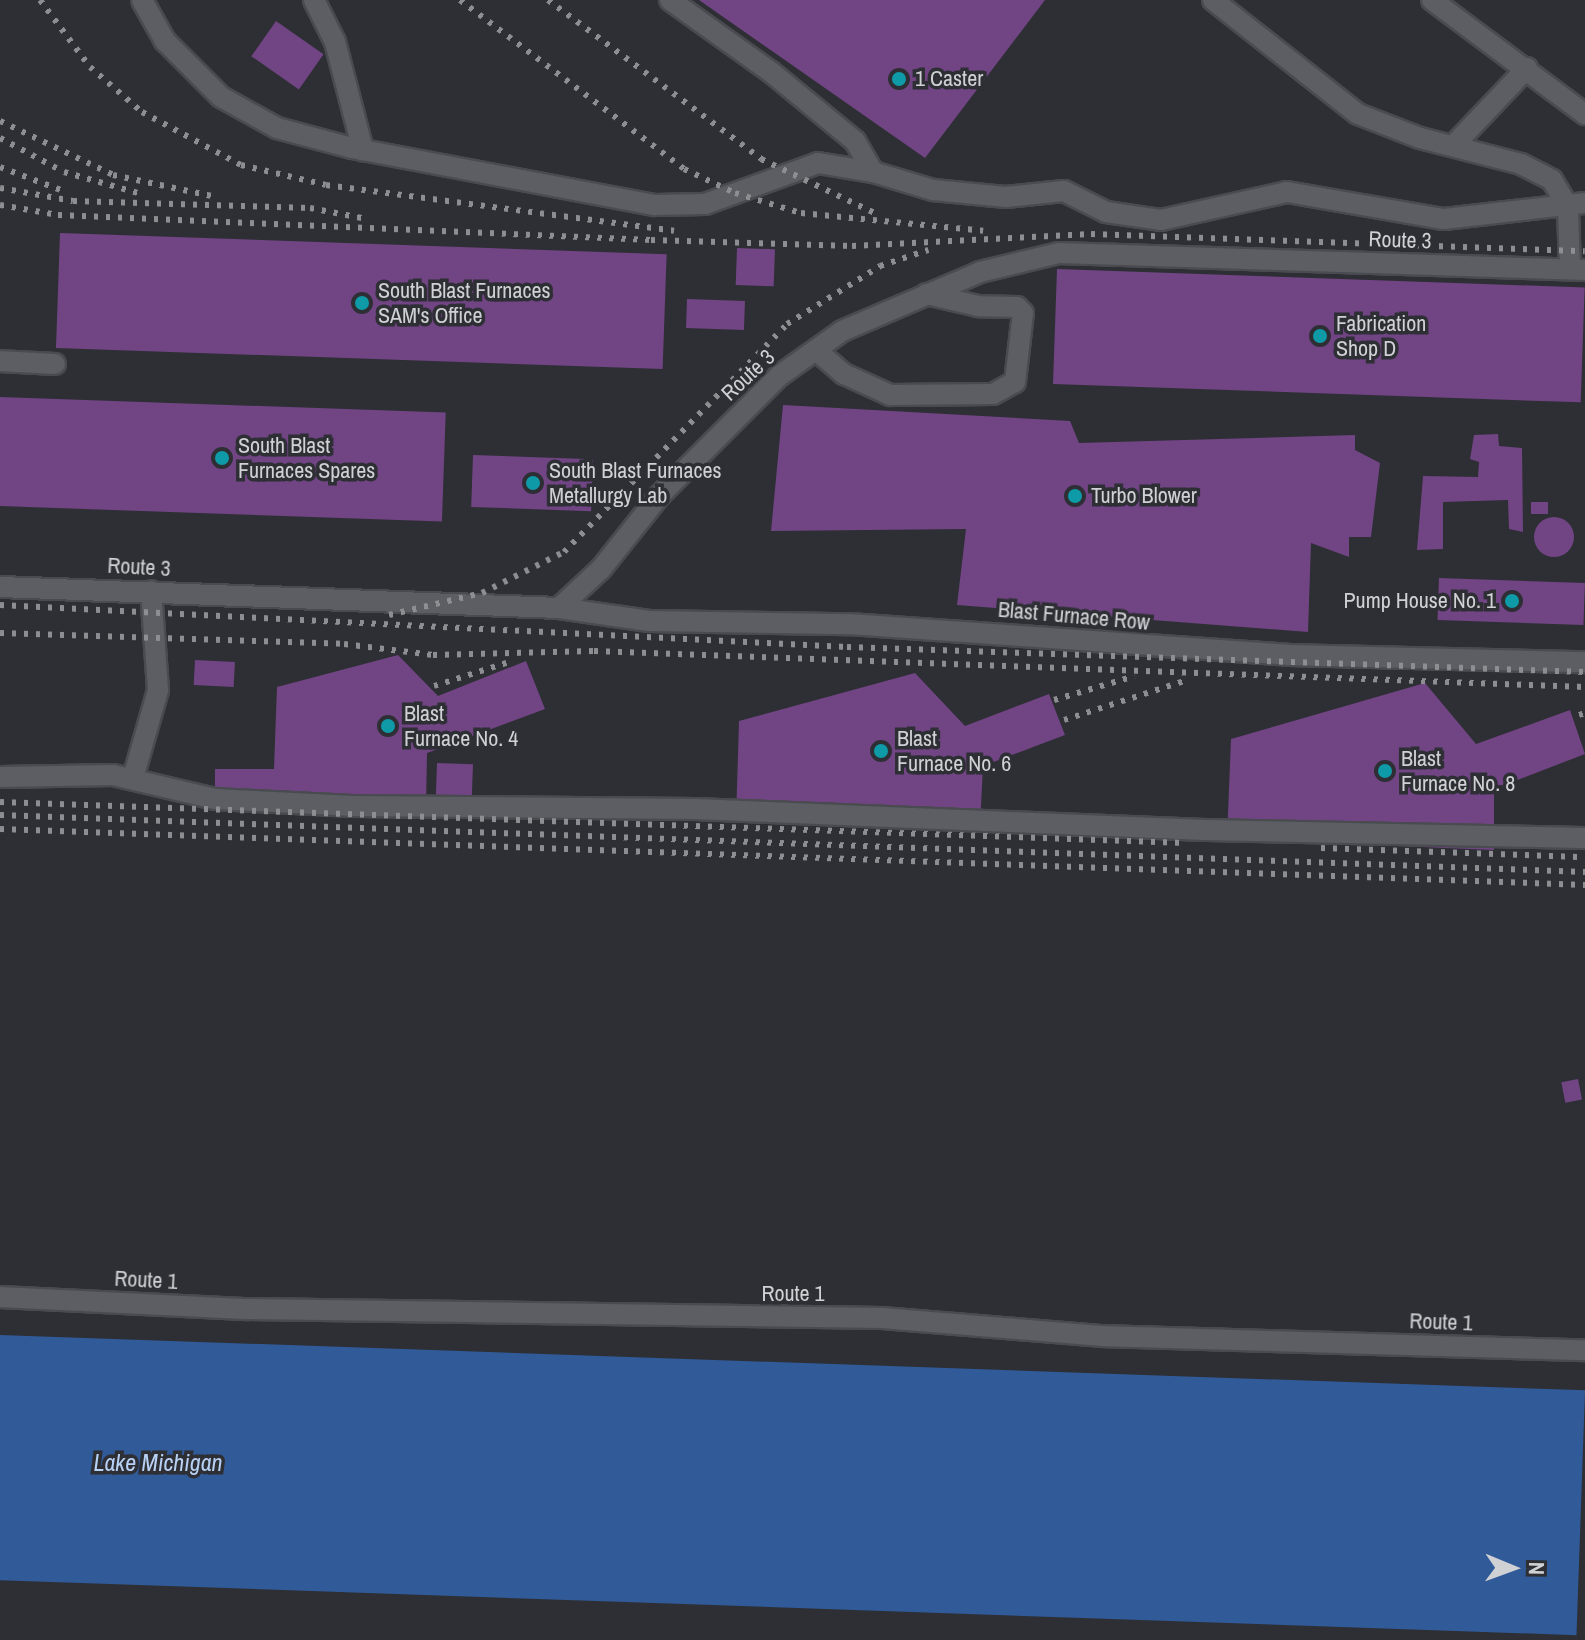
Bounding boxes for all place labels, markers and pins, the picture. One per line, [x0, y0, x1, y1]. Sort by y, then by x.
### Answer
place label: 1 Caster [915, 66, 983, 92]
marker: 1 Caster [890, 70, 908, 88]
place label: South Blast Furnaces SAM's Office [378, 277, 550, 328]
marker: South Blast Furnaces SAM's Office [353, 294, 371, 312]
place label: Fabrication Shop D [1336, 310, 1426, 362]
marker: Fabrication Shop D [1311, 327, 1329, 345]
place label: South Blast Furnaces Spares [238, 432, 375, 484]
marker: South Blast Furnaces Spares [213, 449, 231, 467]
place label: South Blast Furnaces Metallurgy Lab [549, 457, 721, 508]
marker: South Blast Furnaces Metallurgy Lab [524, 474, 542, 492]
place label: Turbo Blower [1091, 483, 1197, 509]
marker: Turbo Blower [1066, 487, 1084, 505]
place label: Pump House No. 1 [1344, 588, 1496, 614]
marker: Pump House No. 1 [1503, 592, 1521, 610]
place label: Blast Furnace No. 4 [404, 700, 518, 752]
marker: Blast Furnace No. 4 [379, 717, 397, 735]
place label: Blast Furnace No. 6 [897, 725, 1011, 776]
marker: Blast Furnace No. 6 [872, 742, 890, 760]
place label: Blast Furnace No. 8 [1401, 745, 1515, 796]
marker: Blast Furnace No. 8 [1376, 762, 1394, 780]

